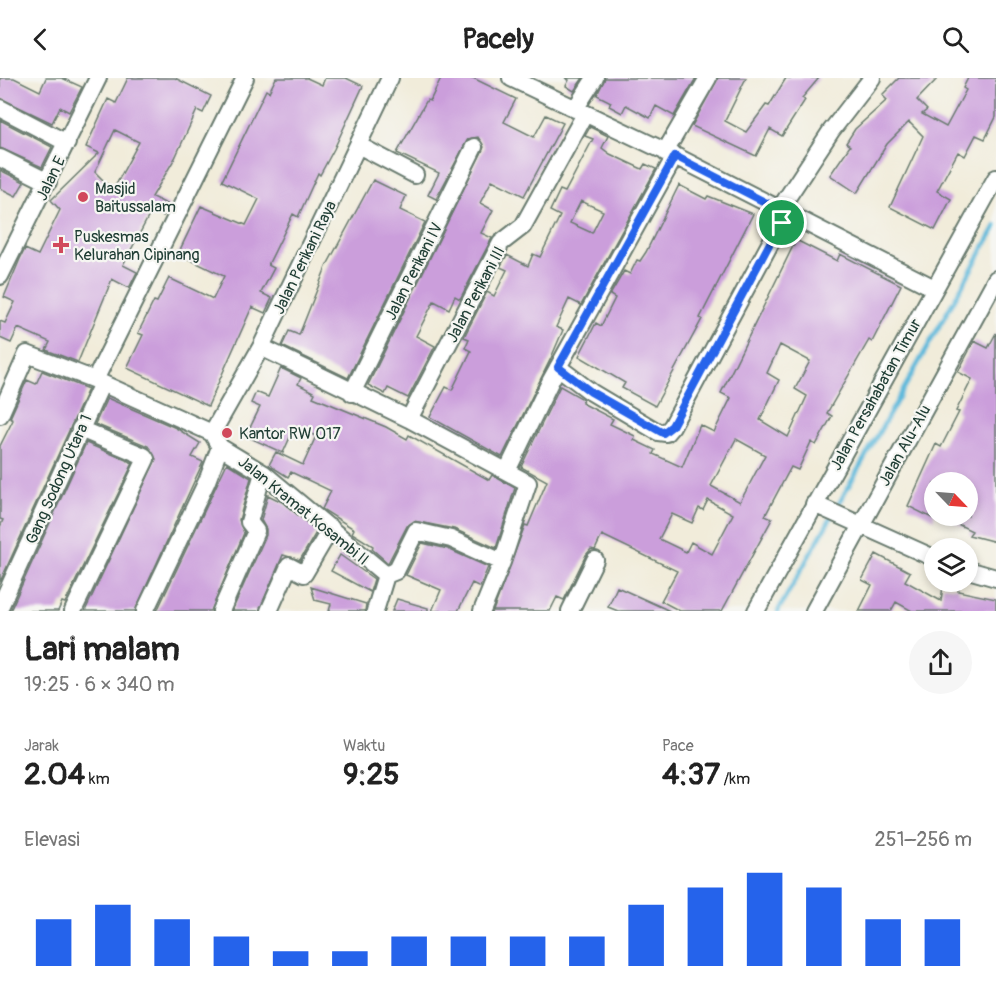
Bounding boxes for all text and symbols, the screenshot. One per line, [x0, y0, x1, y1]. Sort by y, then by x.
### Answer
icon: back [24, 23, 57, 56]
text: Pacely [462, 23, 534, 56]
icon: search [939, 23, 972, 56]
street label: Jalan E [32, 153, 70, 204]
place label: Masjid Baitussalam [95, 179, 176, 217]
marker: Masjid Baitussalam [76, 190, 90, 204]
street label: Jalan Perikani Raya [269, 197, 341, 317]
pin [756, 197, 807, 248]
icon: arrive [765, 206, 798, 239]
street label: Jalan Perikani IV [381, 219, 447, 324]
place label: Puskesmas Kelurahan Cipinang [74, 227, 200, 265]
marker: Puskesmas Kelurahan Cipinang [52, 236, 70, 254]
street label: Jalan Perikani III [442, 243, 510, 346]
street label: Jalan Persahabatan Timur [826, 315, 926, 474]
street label: Jalan Alu-Alu [874, 401, 935, 490]
street label: Gang Sodong Utara 1 [21, 411, 97, 547]
place label: Kantor RW 017 [239, 424, 341, 444]
marker: Kantor RW 017 [220, 426, 234, 440]
street label: Jalan Kramat Kosambi II [234, 452, 373, 570]
north arrow [924, 472, 978, 526]
map controls [924, 472, 978, 592]
button: layers [924, 538, 978, 592]
text: Lari malam [24, 629, 180, 670]
button: share [909, 631, 972, 694]
text: 19:25 · 6 × 340 m [24, 672, 174, 697]
text: Jarak [24, 736, 59, 756]
text: Waktu [343, 736, 385, 756]
text: Pace [662, 736, 694, 756]
text: 2.04 [24, 756, 85, 793]
text: 9:25 [343, 756, 400, 793]
text: 4:37 [662, 756, 720, 793]
text: km [85, 769, 110, 789]
text: /km [720, 769, 750, 789]
text: Elevasi [24, 827, 80, 852]
text: 251–256 m [875, 827, 972, 852]

